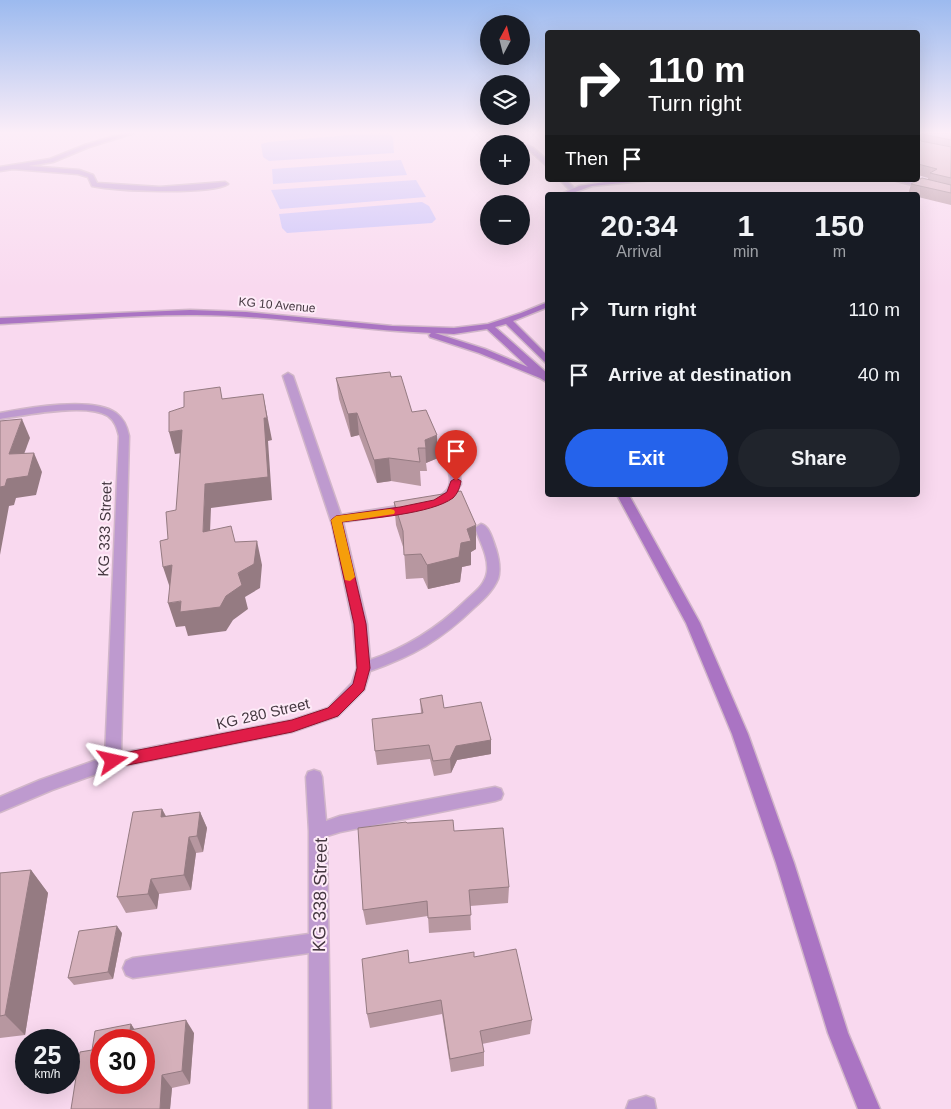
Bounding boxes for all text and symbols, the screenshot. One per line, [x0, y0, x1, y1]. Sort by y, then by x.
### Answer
north arrow [480, 15, 530, 65]
map controls [480, 15, 530, 245]
icon: right [565, 50, 630, 115]
text: 110 m [648, 50, 745, 89]
button: layers [480, 75, 530, 125]
text: Turn right [648, 91, 741, 116]
button: + [480, 135, 530, 185]
icon: arrive [618, 145, 646, 173]
text: Then [565, 148, 608, 169]
button: − [480, 195, 530, 245]
text: 20:34 [601, 209, 677, 242]
text: 1 [737, 209, 754, 242]
text: 150 [814, 209, 864, 242]
text: Arrival [616, 243, 662, 260]
text: min [733, 243, 759, 260]
text: m [833, 243, 846, 260]
street label: KG 10 Avenue [238, 295, 316, 315]
icon: right [565, 296, 593, 324]
text: Turn right [608, 299, 696, 320]
text: 110 m [849, 299, 900, 320]
icon: arrive [565, 361, 593, 389]
text: Arrive at destination [608, 364, 792, 385]
text: 40 m [858, 364, 900, 385]
button: Exit [565, 429, 728, 487]
button: Share [738, 429, 900, 487]
pin [435, 430, 477, 481]
icon: arrive [442, 437, 470, 465]
street label: KG 333 Street [94, 480, 115, 577]
street label: KG 280 Street [215, 694, 312, 732]
position arrow [86, 734, 138, 786]
street label: KG 338 Street [309, 838, 331, 952]
speed limit sign: 30 [90, 1029, 155, 1094]
text: 25 [34, 1041, 61, 1069]
text: km/h [34, 1067, 61, 1081]

